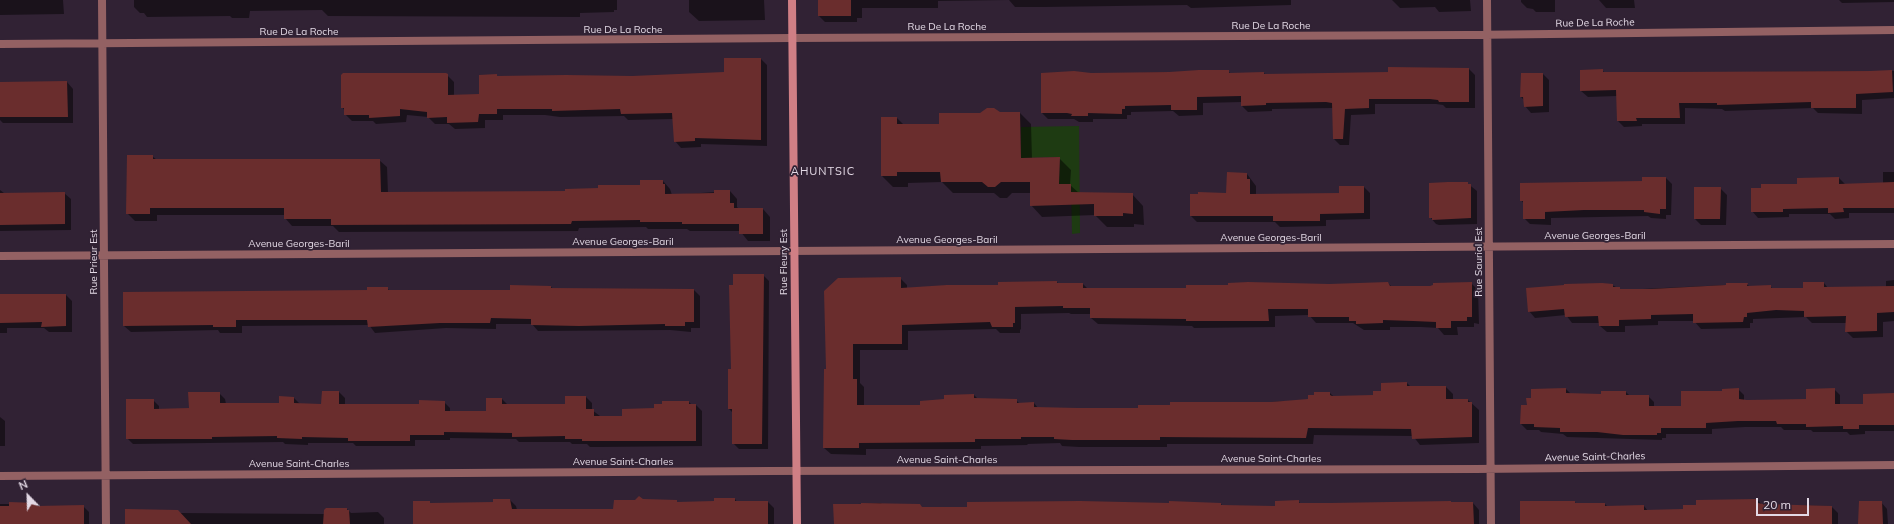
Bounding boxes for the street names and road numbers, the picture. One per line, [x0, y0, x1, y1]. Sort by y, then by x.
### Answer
street label: Rue De La Roche [1555, 16, 1635, 30]
street label: Rue De La Roche [1231, 20, 1311, 32]
street label: Rue De La Roche [907, 21, 987, 33]
street label: Rue De La Roche [583, 24, 663, 36]
street label: Rue De La Roche [259, 26, 339, 38]
street label: Rue Sauriol Est [1473, 227, 1485, 297]
street label: Rue Fleury Est [778, 229, 790, 295]
street label: Rue Prieur Est [88, 230, 100, 294]
street label: Avenue Georges-Baril [1544, 230, 1646, 242]
street label: Avenue Georges-Baril [1220, 232, 1322, 244]
street label: Avenue Georges-Baril [896, 234, 998, 246]
street label: Avenue Georges-Baril [572, 236, 674, 248]
street label: Avenue Georges-Baril [248, 238, 350, 250]
street label: Avenue Saint-Charles [1545, 450, 1645, 464]
street label: Avenue Saint-Charles [1221, 453, 1321, 465]
street label: Avenue Saint-Charles [897, 454, 997, 466]
street label: Avenue Saint-Charles [573, 456, 673, 468]
street label: Avenue Saint-Charles [249, 458, 349, 470]

